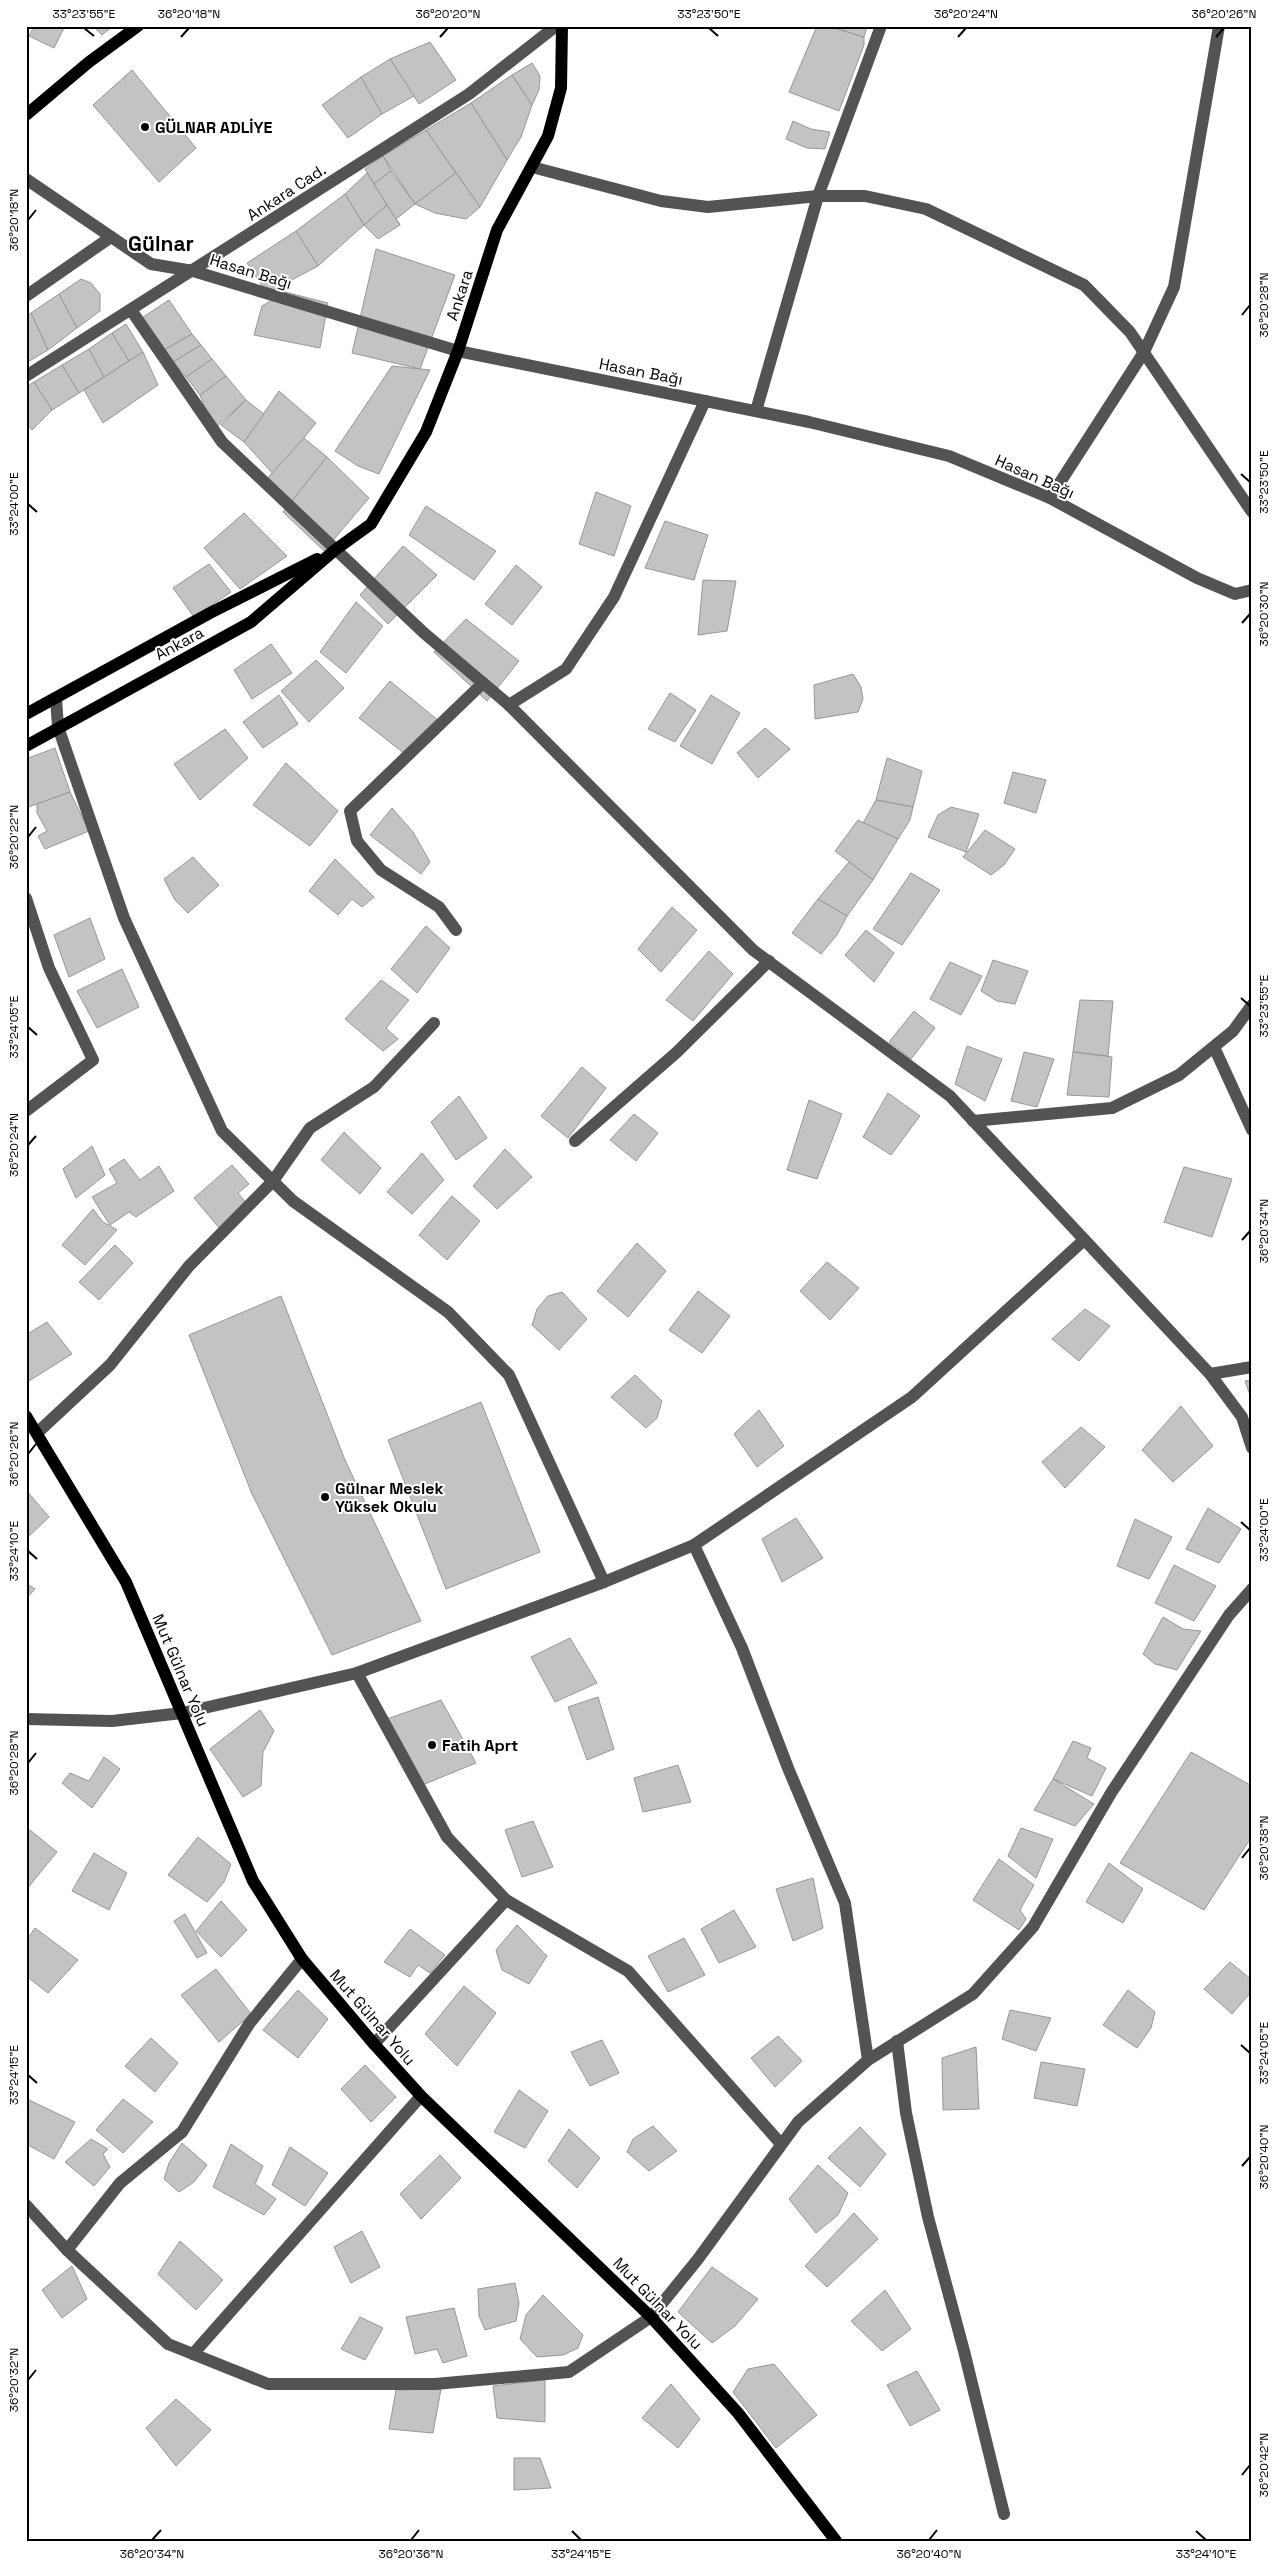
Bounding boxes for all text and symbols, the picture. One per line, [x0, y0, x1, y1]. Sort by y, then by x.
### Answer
text: 33°23'55"E [53, 6, 116, 22]
text: 36°20'18"N [158, 6, 220, 22]
text: 36°20'20"N [415, 6, 481, 22]
text: 33°23'50"E [677, 6, 741, 22]
text: 36°20'24"N [934, 6, 998, 22]
text: 36°20'26"N [1192, 6, 1256, 22]
place label: GÜLNAR ADLİYE [155, 117, 273, 138]
marker: GÜLNAR ADLİYE [139, 121, 151, 133]
street label: Ankara Cad. [243, 159, 330, 226]
text: 36°20'18"N [6, 189, 22, 251]
district label: Gülnar [128, 230, 194, 257]
street label: Hasan Bağı [207, 249, 295, 294]
street label: Ankara [441, 267, 478, 323]
text: 36°20'28"N [1256, 273, 1272, 337]
street label: Hasan Bağı [597, 353, 685, 390]
street label: Hasan Bağı [992, 450, 1078, 503]
text: 33°23'50"E [1256, 450, 1272, 514]
text: 33°24'00"E [6, 472, 22, 536]
text: 36°20'30"N [1256, 581, 1272, 647]
street label: Ankara [151, 622, 207, 665]
text: 36°20'22"N [6, 805, 22, 869]
text: 33°23'55"E [1256, 974, 1272, 1037]
text: 33°24'05"E [6, 995, 22, 1058]
text: 36°20'24"N [6, 1113, 22, 1177]
text: 36°20'34"N [1256, 1199, 1272, 1263]
text: 36°20'26"N [6, 1422, 22, 1486]
place label: Gülnar Meslek Yüksek Okulu [335, 1478, 443, 1517]
marker: Gülnar Meslek Yüksek Okulu [319, 1491, 331, 1503]
text: 33°24'00"E [1256, 1498, 1272, 1562]
text: 33°24'10"E [6, 1520, 22, 1581]
street label: Mut Gülnar Yolu [147, 1611, 214, 1730]
text: 36°20'28"N [6, 1731, 22, 1795]
place label: Fatih Aprt [442, 1735, 518, 1756]
marker: Fatih Aprt [426, 1739, 438, 1751]
text: 36°20'38"N [1256, 1816, 1272, 1880]
street label: Mut Gülnar Yolu [325, 1965, 420, 2070]
text: 33°24'05"E [1256, 2021, 1272, 2084]
text: 33°24'15"E [6, 2045, 22, 2105]
text: 36°20'40"N [1256, 2125, 1272, 2189]
street label: Mut Gülnar Yolu [608, 2253, 707, 2354]
text: 36°20'32"N [6, 2348, 22, 2412]
text: 36°20'42"N [1256, 2433, 1272, 2497]
text: 36°20'34"N [120, 2546, 184, 2562]
text: 36°20'36"N [379, 2546, 443, 2562]
text: 33°24'15"E [551, 2546, 611, 2562]
text: 36°20'40"N [897, 2546, 961, 2562]
text: 33°24'10"E [1176, 2546, 1237, 2562]

